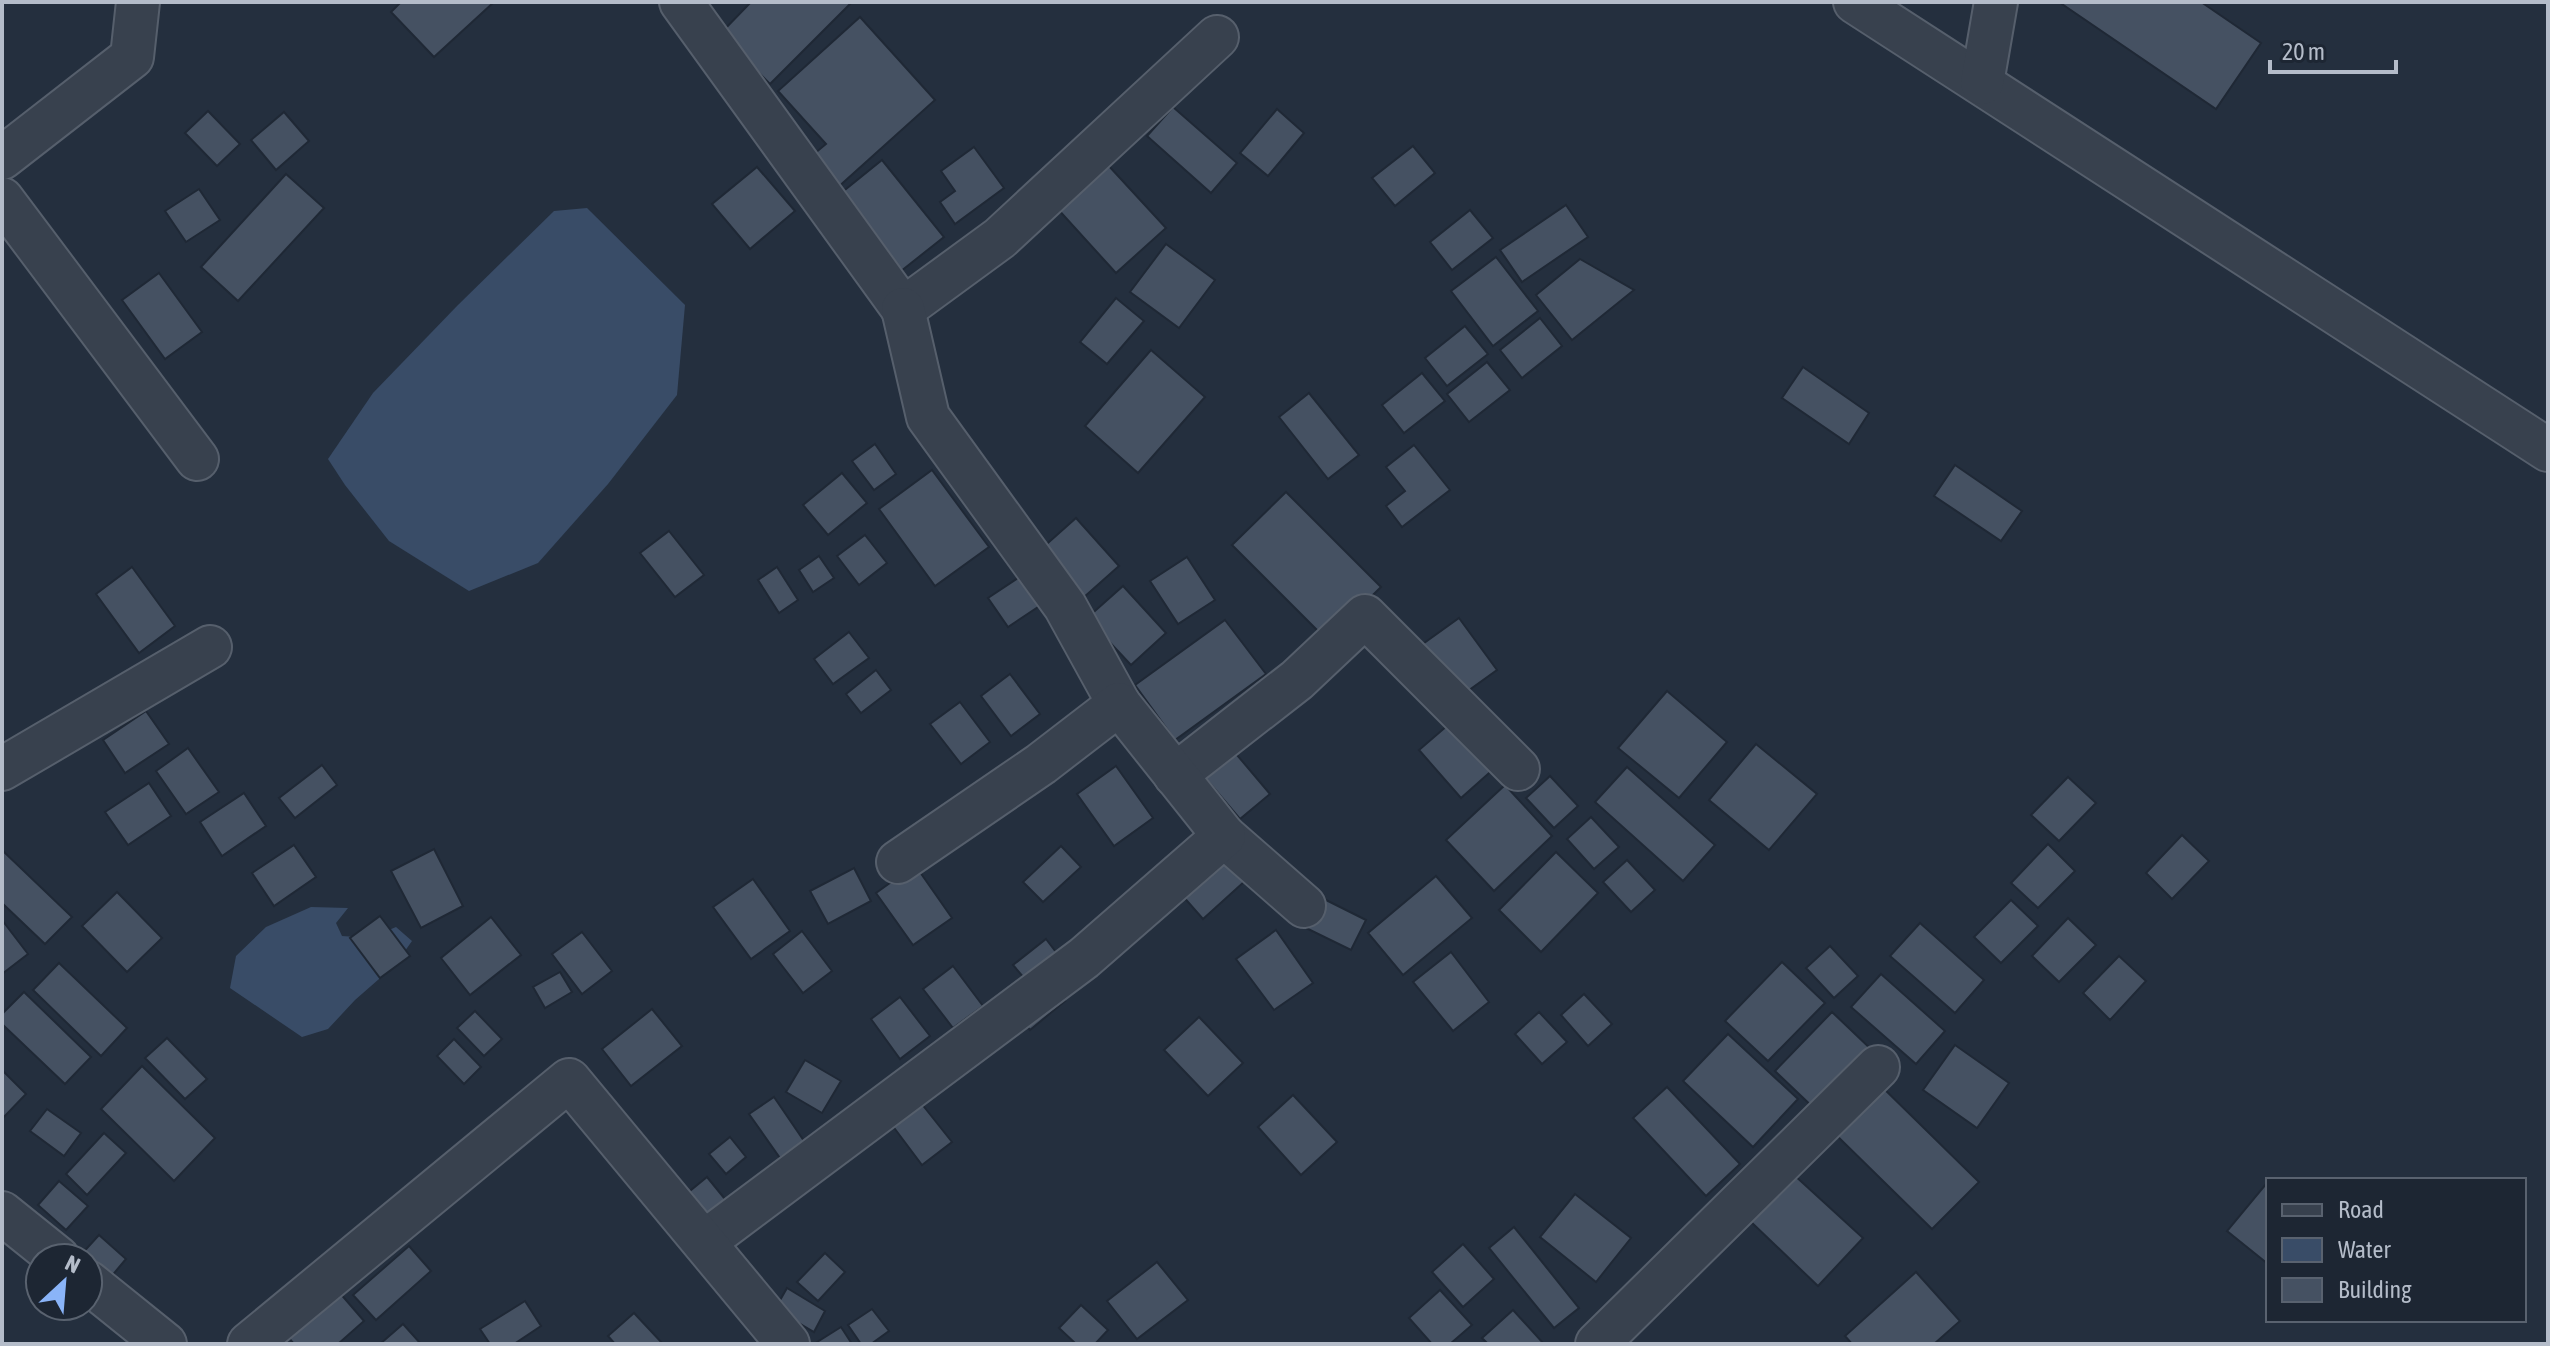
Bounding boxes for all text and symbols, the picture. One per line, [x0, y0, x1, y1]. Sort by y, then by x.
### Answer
scale bar [2270, 24, 2396, 74]
text: 20 m [2282, 38, 2325, 65]
legend [2266, 1178, 2526, 1322]
text: Road [2338, 1196, 2384, 1223]
text: Water [2338, 1236, 2391, 1263]
north arrow [24, 1242, 104, 1322]
text: N [61, 1249, 84, 1279]
text: Building [2338, 1276, 2412, 1303]

